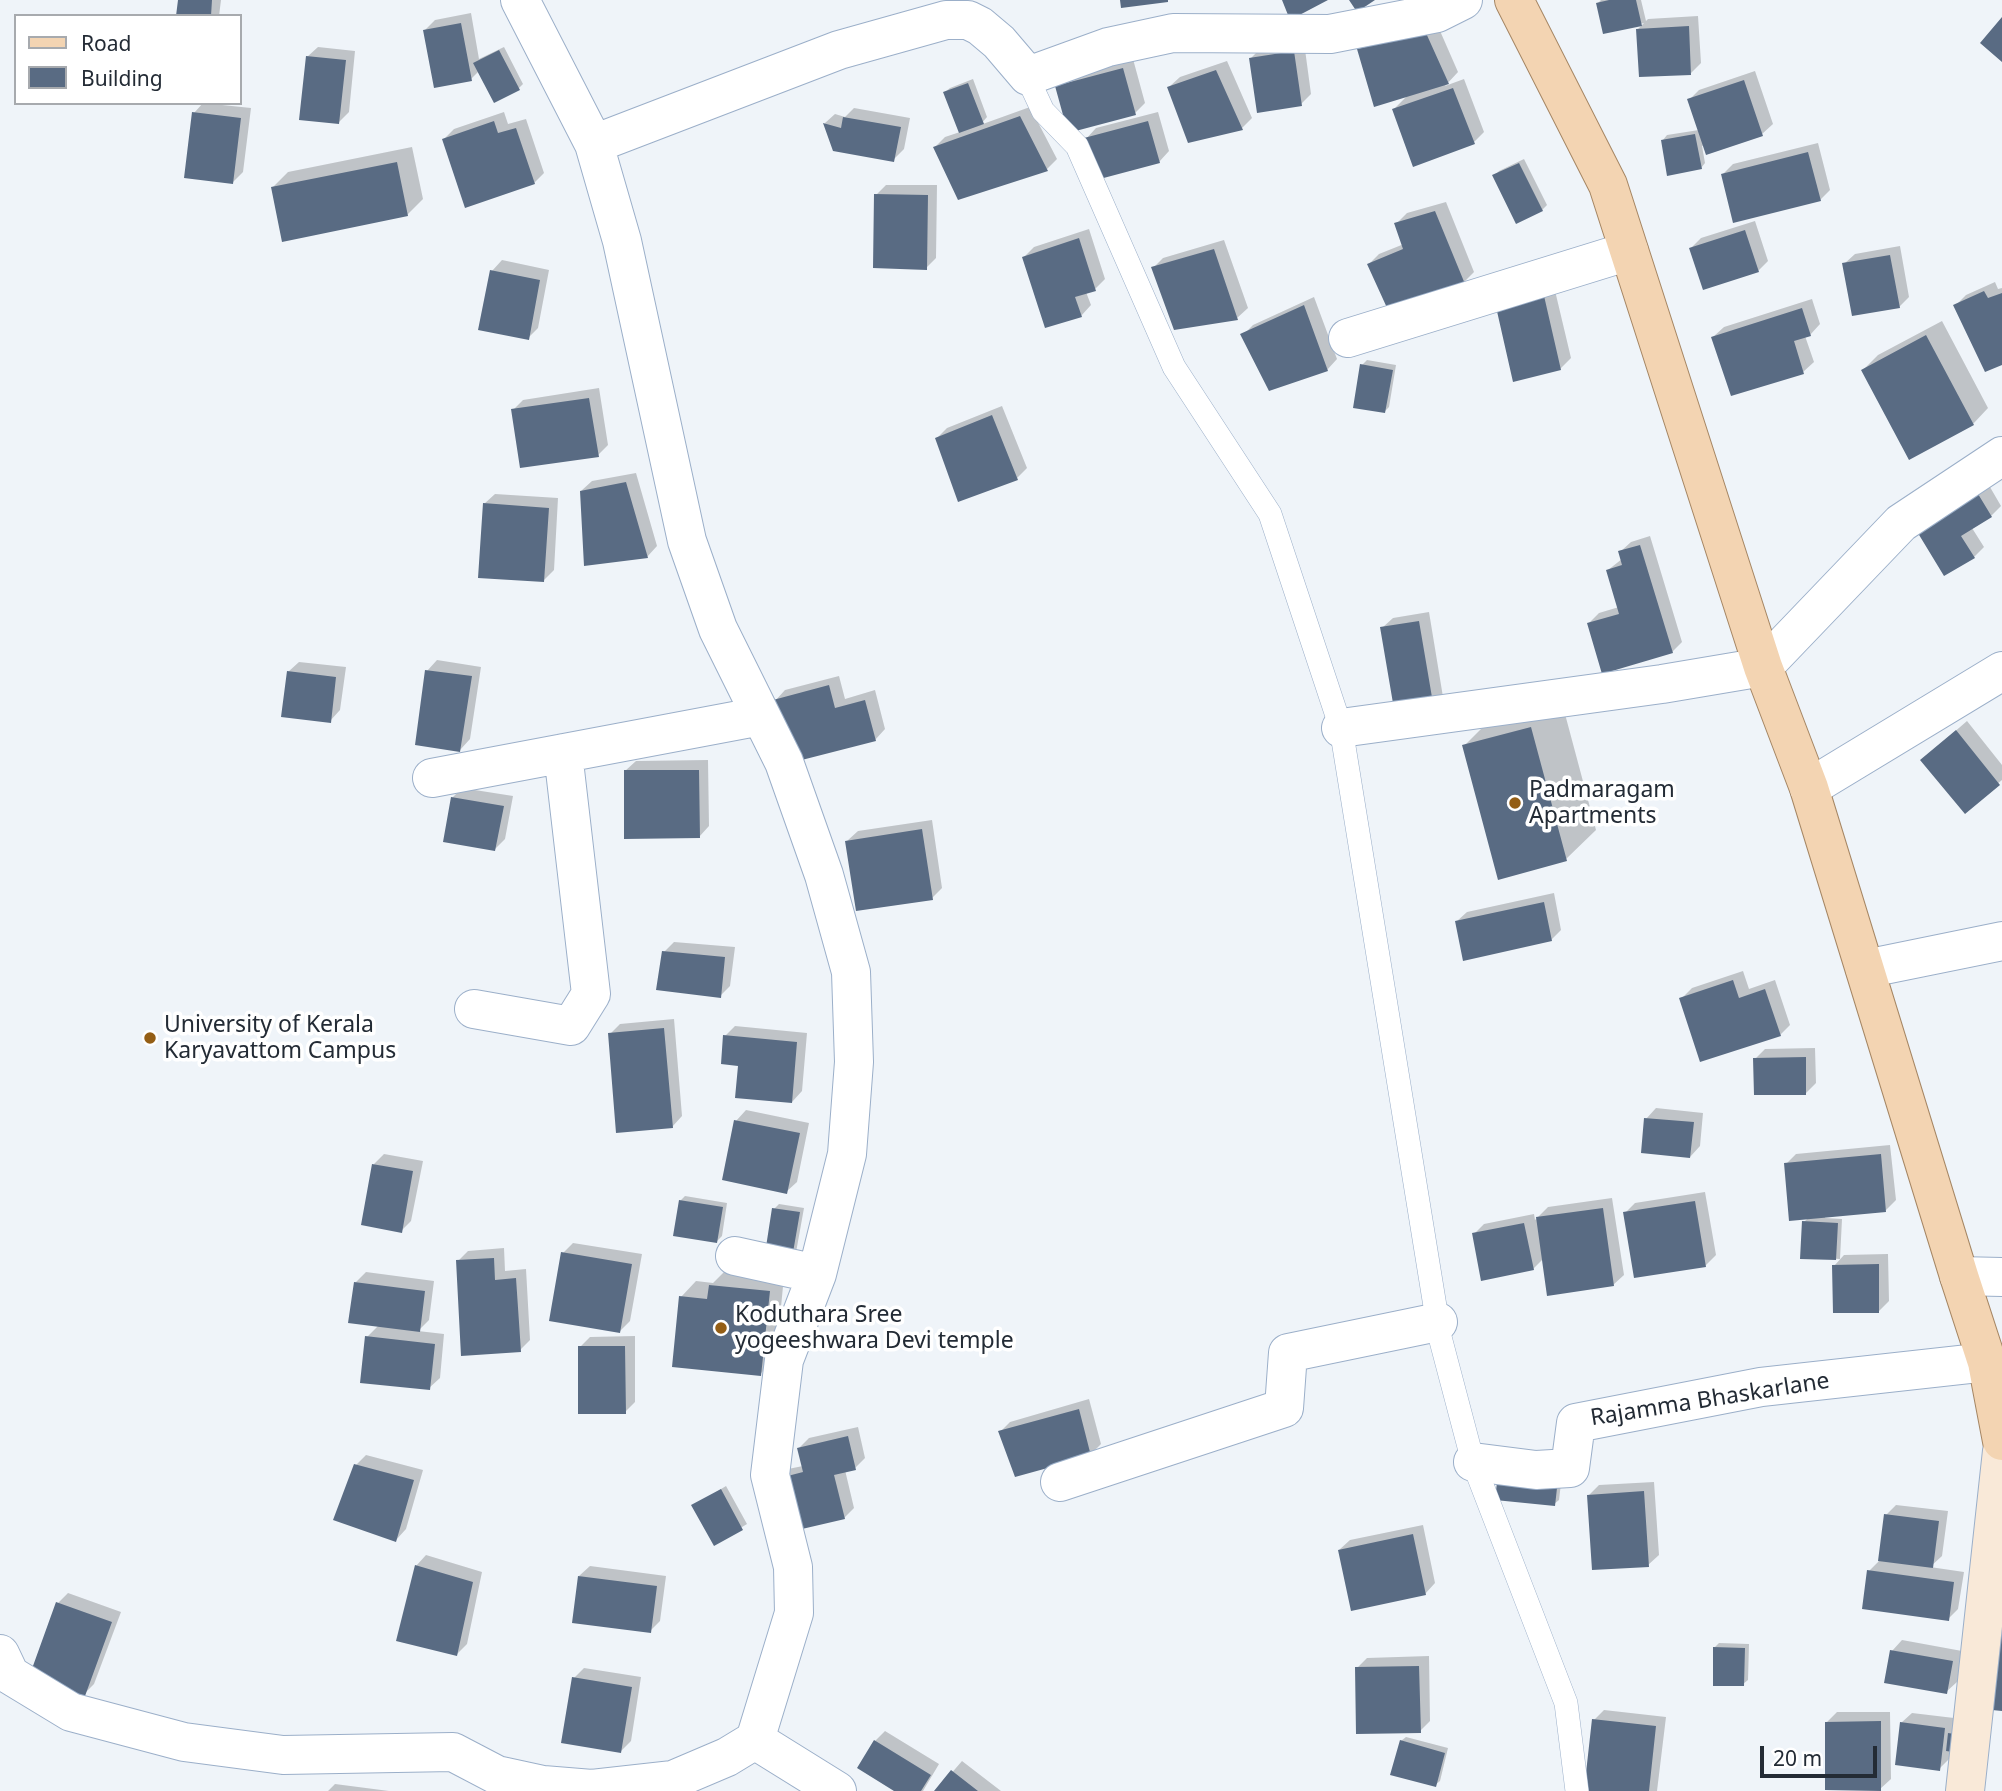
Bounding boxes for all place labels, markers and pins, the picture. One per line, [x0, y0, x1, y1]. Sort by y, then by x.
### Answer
place label: Padmaragam Apartments [1529, 776, 1675, 830]
marker: Padmaragam Apartments [1507, 795, 1523, 811]
place label: University of Kerala Karyavattom Campus [164, 1011, 396, 1065]
marker: University of Kerala Karyavattom Campus [142, 1030, 158, 1046]
place label: Koduthara Sree yogeeshwara Devi temple [735, 1301, 1014, 1355]
marker: Koduthara Sree yogeeshwara Devi temple [713, 1320, 729, 1336]

